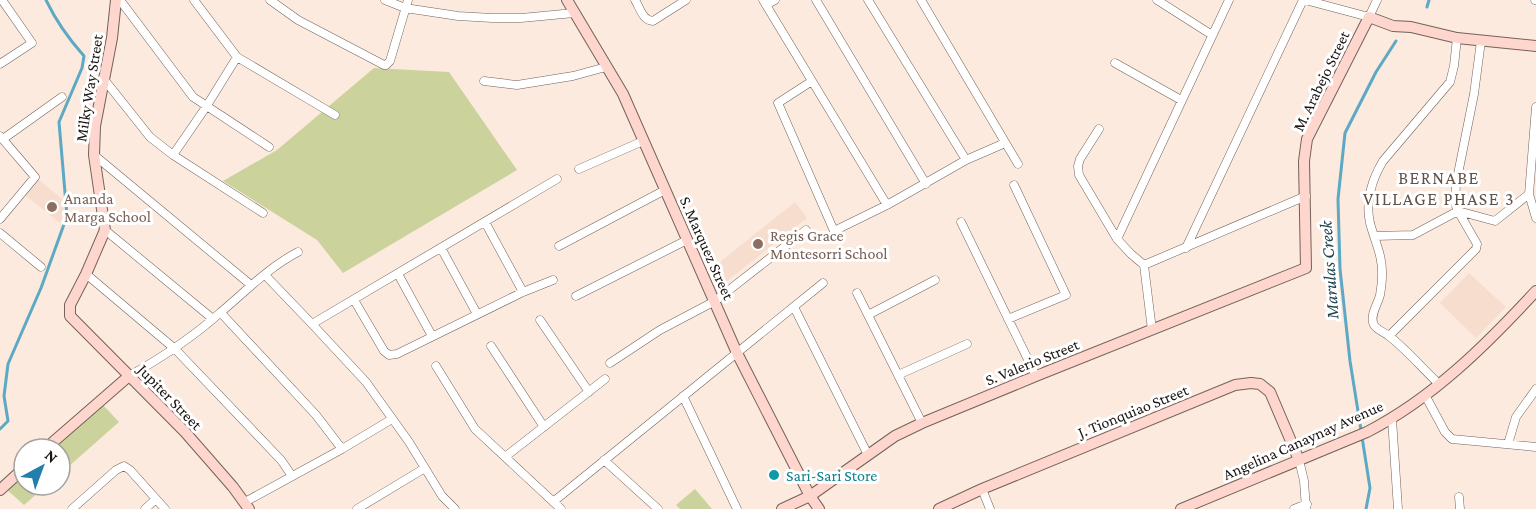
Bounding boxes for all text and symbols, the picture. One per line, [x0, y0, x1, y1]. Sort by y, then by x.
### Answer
street label: M. Arabejo Street [1289, 27, 1354, 134]
street label: Milky Way Street [72, 32, 107, 143]
district label: BERNABE VILLAGE PHASE 3 [1363, 168, 1515, 209]
place label: Ananda Marga School [64, 190, 151, 226]
street label: S. Marquez Street [676, 194, 738, 303]
marker: Ananda Marga School [45, 200, 59, 214]
water label: Marulas Creek [1316, 219, 1342, 321]
place label: Regis Grace Montesorri School [770, 227, 888, 262]
marker: Regis Grace Montesorri School [751, 237, 765, 251]
street label: S. Valerio Street [983, 335, 1082, 389]
street label: Jupiter Street [133, 359, 206, 434]
street label: J. Tionquiao Street [1074, 381, 1192, 443]
street label: Angelina Canaynay Avenue [1220, 397, 1386, 484]
north arrow [12, 437, 72, 497]
text: N [42, 446, 61, 466]
place label: Sari-Sari Store [786, 467, 877, 484]
marker: Sari-Sari Store [767, 468, 781, 482]

